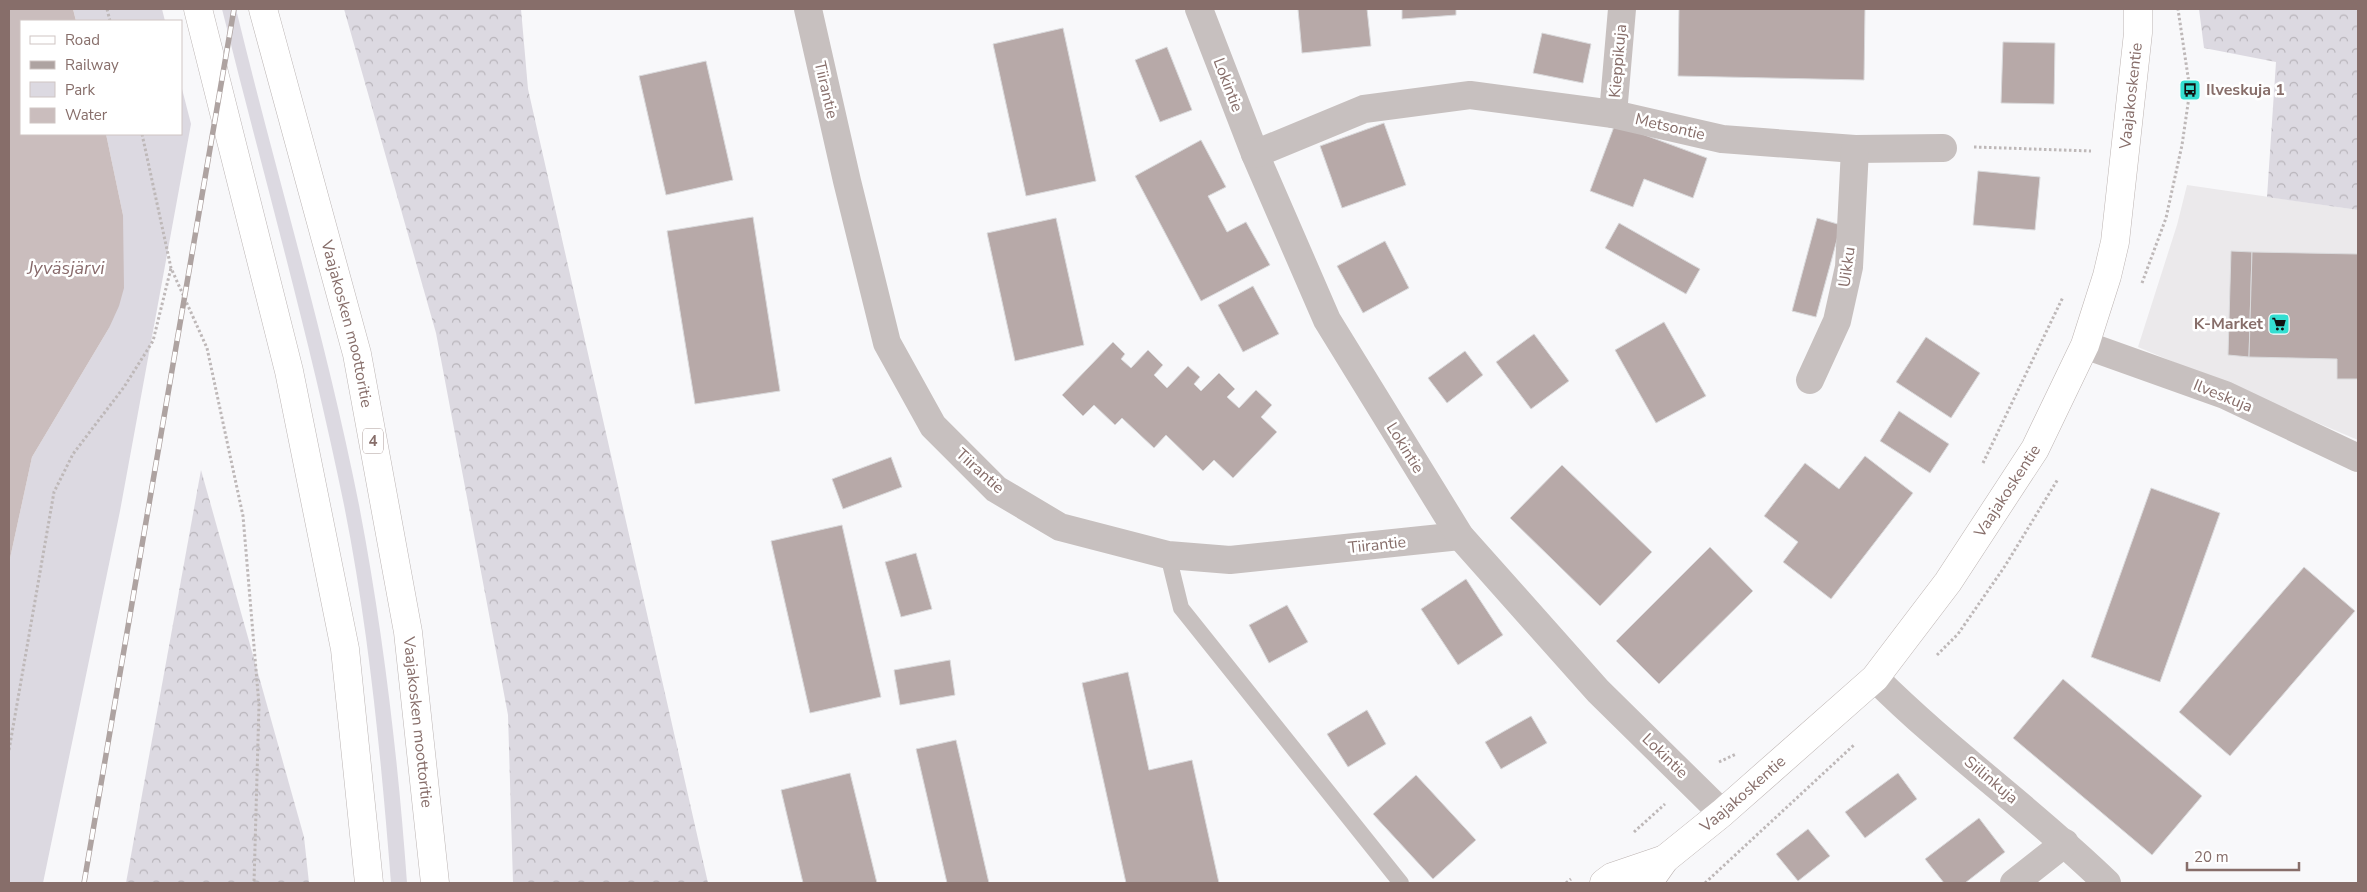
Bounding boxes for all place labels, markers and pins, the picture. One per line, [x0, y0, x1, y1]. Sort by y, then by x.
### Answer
bus stop icon: Ilveskuja 1 [2178, 78, 2202, 102]
place label: Ilveskuja 1 [2206, 79, 2285, 101]
supermarket icon: K-Market [2267, 312, 2291, 336]
place label: K-Market [2194, 313, 2264, 335]

